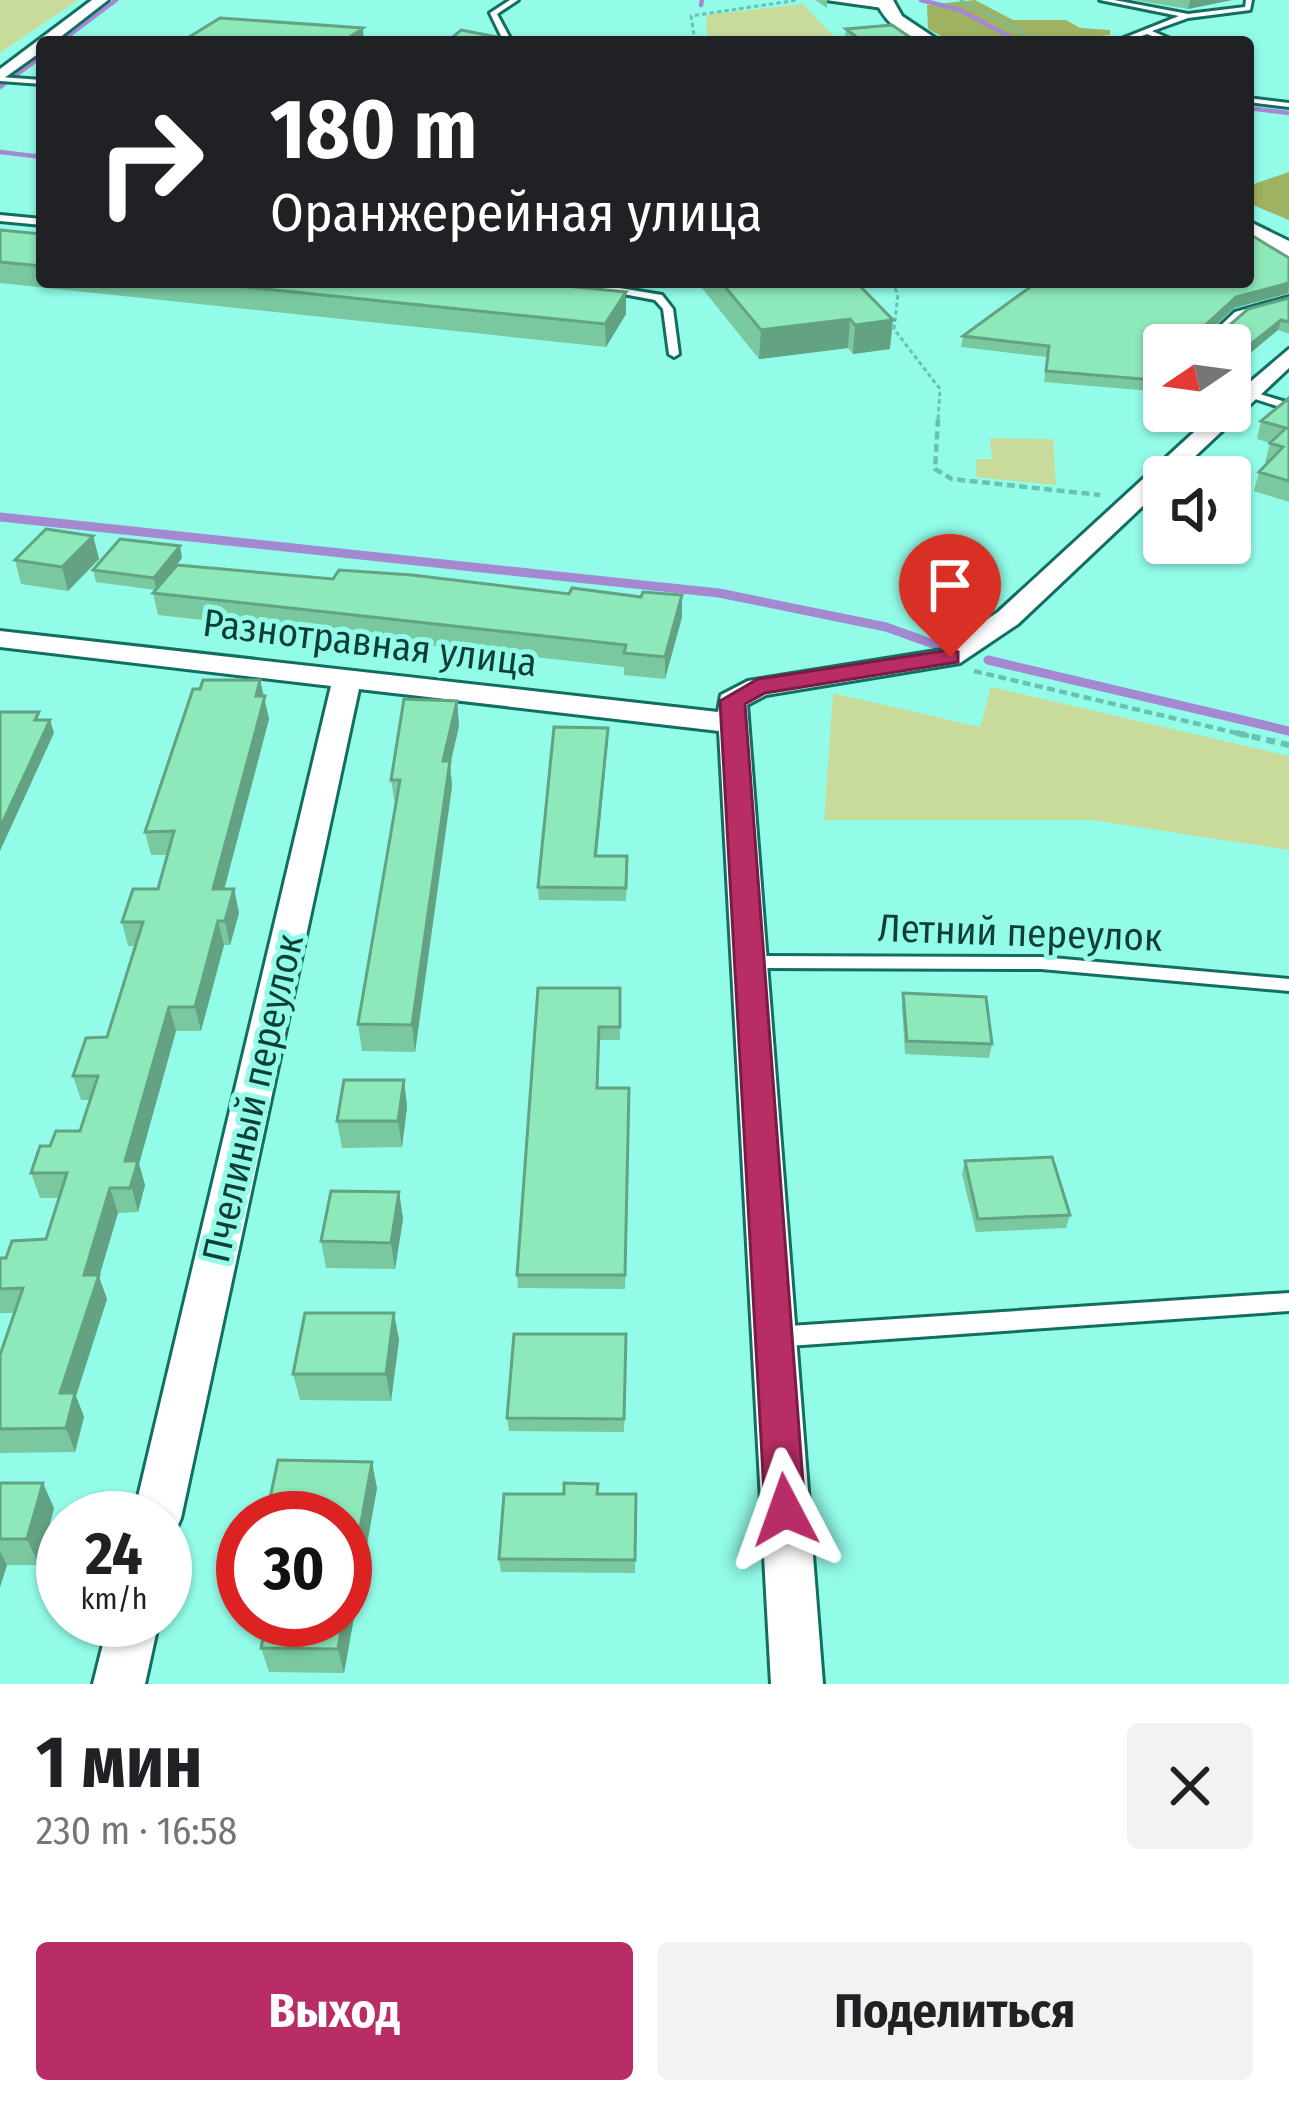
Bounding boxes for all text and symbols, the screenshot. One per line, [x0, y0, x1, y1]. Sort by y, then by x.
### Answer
text: 180 m [270, 79, 477, 180]
icon: right [72, 84, 228, 240]
text: Оранжерейная улица [270, 181, 763, 245]
north arrow [1143, 324, 1251, 432]
map controls [1143, 324, 1251, 564]
button: sound [1143, 456, 1251, 564]
pin [899, 534, 1001, 657]
icon: arrive [917, 552, 983, 618]
street label: Разнотравная улица [200, 600, 540, 686]
street label: Летний переулок [877, 905, 1163, 961]
street label: Пчелиный переулок [193, 930, 313, 1267]
position arrow [722, 1447, 848, 1573]
speed limit sign: 30 [216, 1491, 372, 1647]
text: 24 [85, 1518, 143, 1590]
text: km/h [81, 1581, 147, 1617]
text: 1 мин [36, 1720, 202, 1806]
button: close [1127, 1723, 1253, 1849]
text: 230 m · 16:58 [36, 1808, 237, 1854]
button: Выход [36, 1942, 633, 2080]
button: Поделиться [657, 1942, 1253, 2080]

